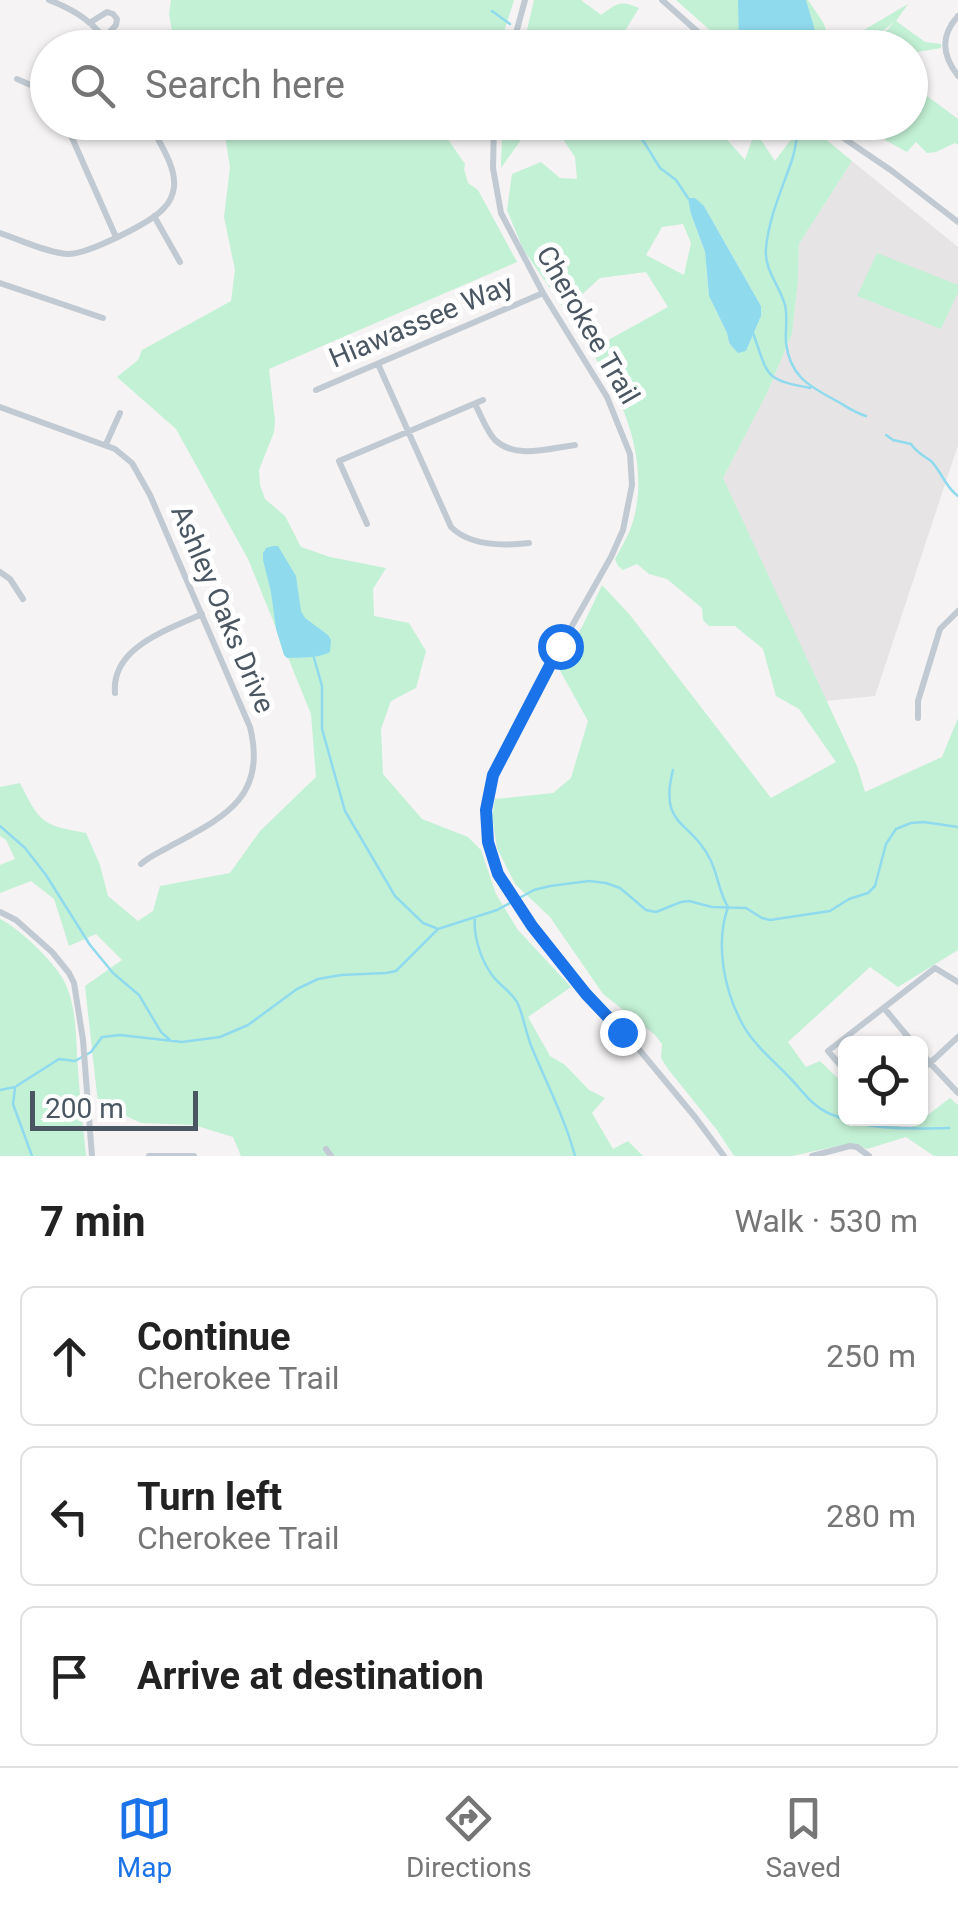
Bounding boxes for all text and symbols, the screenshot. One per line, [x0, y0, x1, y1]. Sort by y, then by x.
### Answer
search box [30, 30, 928, 140]
icon: search [65, 58, 120, 113]
text: Search here [145, 63, 345, 107]
street label: Cherokee Trail [529, 240, 647, 410]
street label: Hiawassee Way [324, 267, 518, 375]
street label: Ashley Oaks Drive [164, 500, 282, 718]
route start [538, 624, 584, 670]
route end [600, 1010, 646, 1056]
map controls [838, 1036, 928, 1126]
button: locate [838, 1036, 928, 1126]
scale bar [30, 1086, 198, 1130]
text: 200 m [45, 1092, 124, 1125]
text: 7 min [40, 1197, 146, 1246]
text: Walk · 530 m [735, 1202, 918, 1240]
text: Continue [137, 1315, 291, 1359]
icon: ahead [42, 1329, 97, 1384]
text: 250 m [826, 1337, 916, 1375]
text: Cherokee Trail [137, 1359, 339, 1397]
text: Turn left [137, 1475, 282, 1519]
icon: left [42, 1489, 97, 1544]
text: 280 m [826, 1497, 916, 1535]
text: Cherokee Trail [137, 1519, 339, 1557]
icon: arrive [42, 1649, 97, 1704]
text: Arrive at destination [137, 1654, 484, 1698]
tab: Map [117, 1791, 172, 1884]
tab: Directions [406, 1791, 532, 1884]
tab: Saved [765, 1791, 841, 1884]

